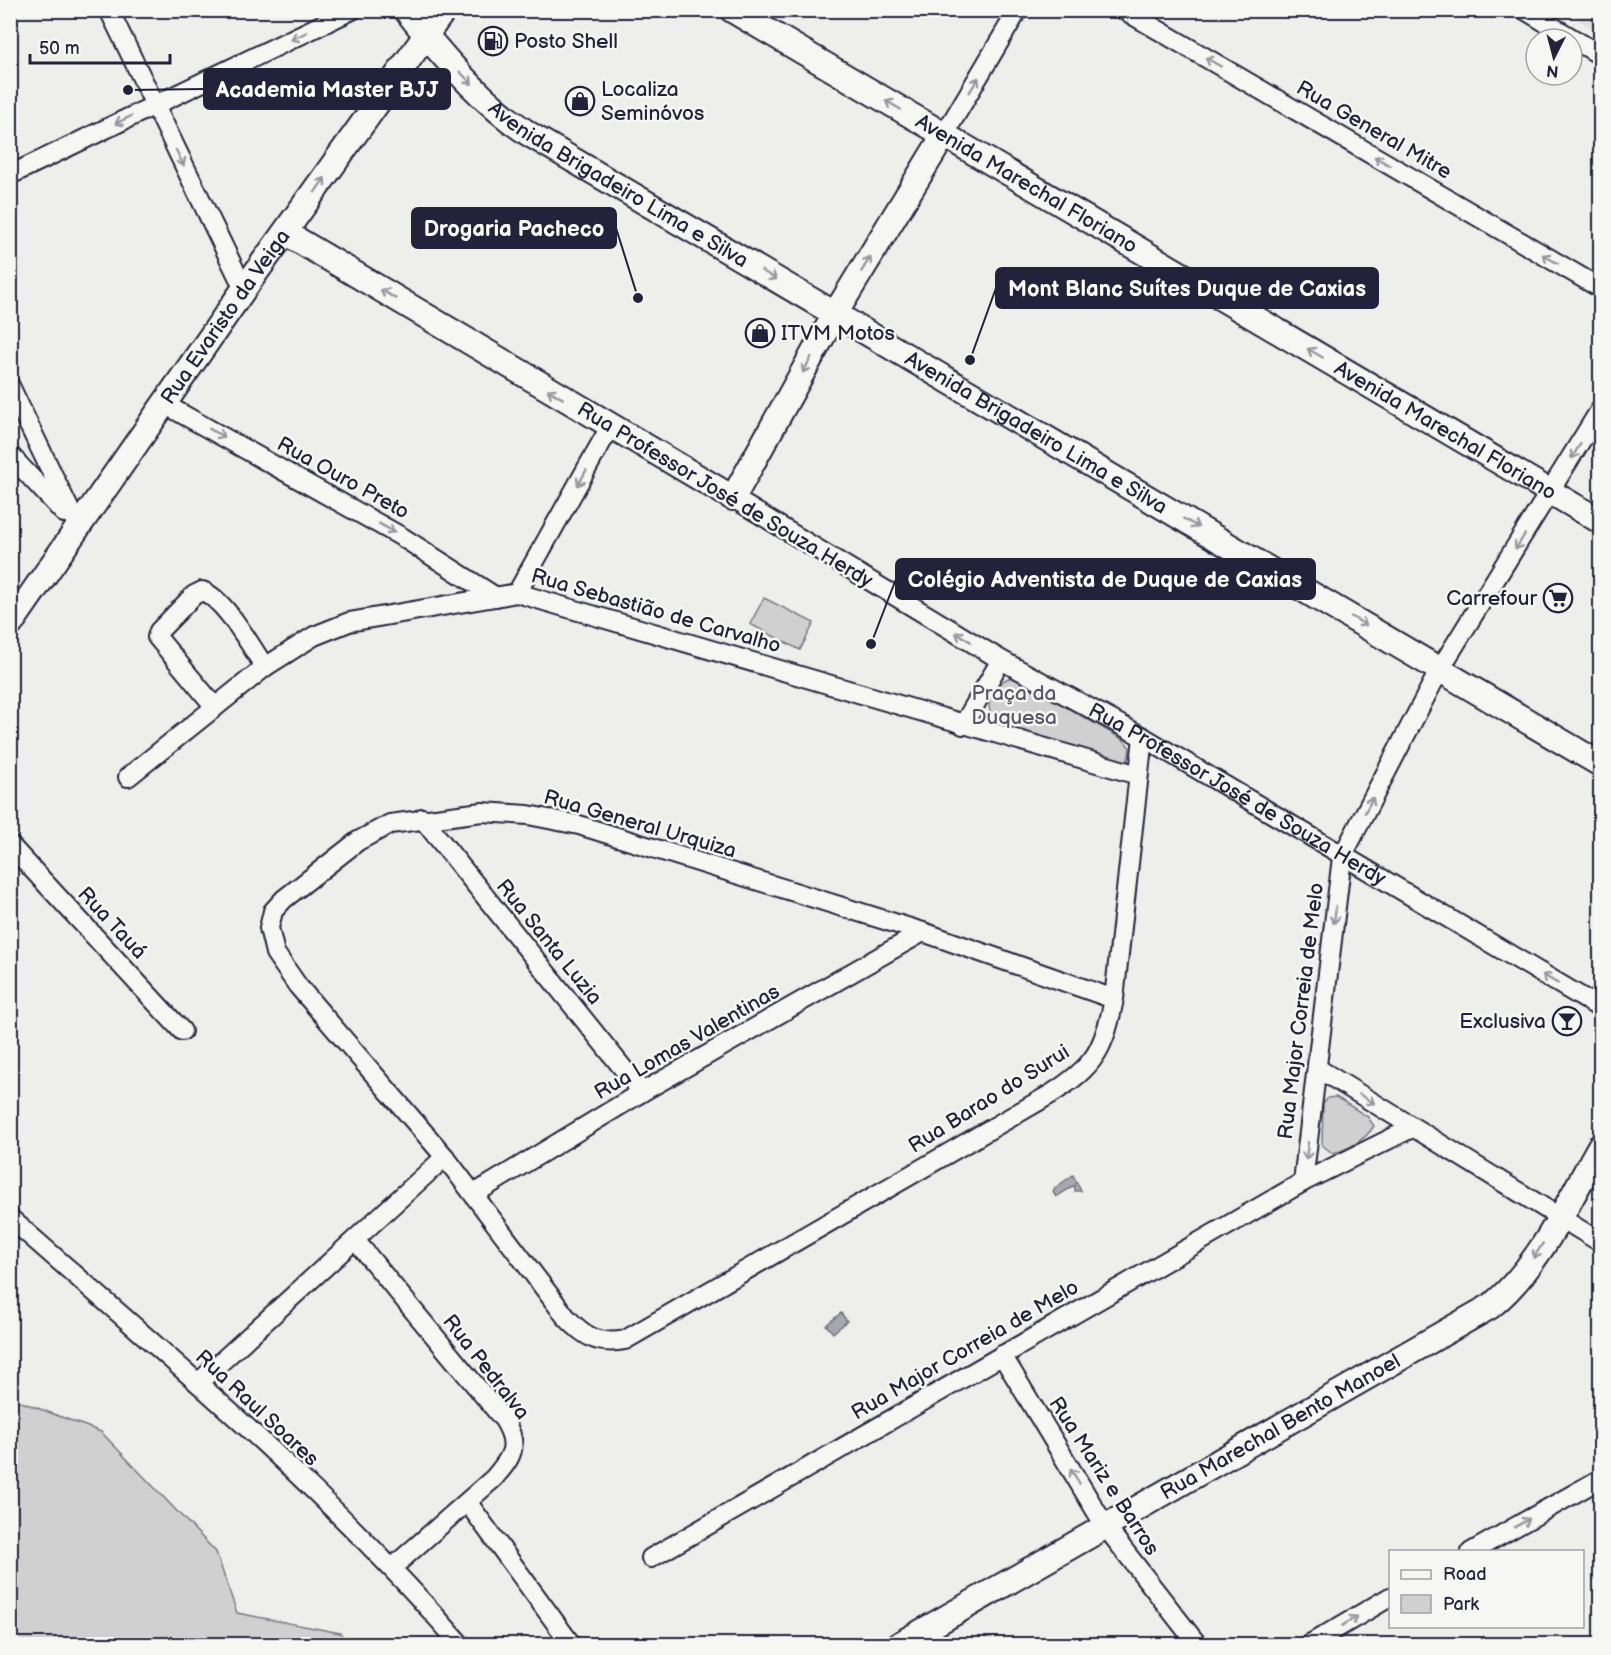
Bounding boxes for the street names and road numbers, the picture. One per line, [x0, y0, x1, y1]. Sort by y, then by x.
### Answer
street label: Rua General Mitre [1292, 75, 1456, 185]
street label: Avenida Brigadeiro Lima e Silva [483, 96, 753, 273]
street label: Avenida Marechal Floriano [911, 109, 1142, 258]
street label: Rua Evaristo da Veiga [155, 224, 295, 409]
street label: Avenida Brigadeiro Lima e Silva [901, 346, 1172, 519]
street label: Avenida Marechal Floriano [1330, 355, 1561, 505]
street label: Rua Professor José de Souza Herdy [573, 397, 878, 594]
street label: Rua Ouro Preto [273, 431, 413, 525]
street label: Rua Sebastião de Carvalho [528, 563, 784, 659]
street label: Rua Professor José de Souza Herdy [1084, 697, 1391, 891]
street label: Rua General Urquiza [541, 785, 739, 863]
street label: Rua Santa Luzia [491, 874, 607, 1010]
street label: Rua Major Correia de Melo [1273, 881, 1329, 1141]
street label: Rua Tauá [72, 882, 152, 964]
street label: Rua Lomas Valentinas [590, 979, 784, 1105]
street label: Rua Barao do Surui [904, 1039, 1074, 1159]
street label: Rua Major Correia de Melo [847, 1275, 1083, 1425]
street label: Rua Pedralva [437, 1309, 535, 1425]
street label: Rua Raul Soares [190, 1345, 324, 1471]
street label: Rua Marechal Bento Manoel [1156, 1348, 1404, 1505]
street label: Rua Mariz e Barros [1043, 1392, 1165, 1560]

